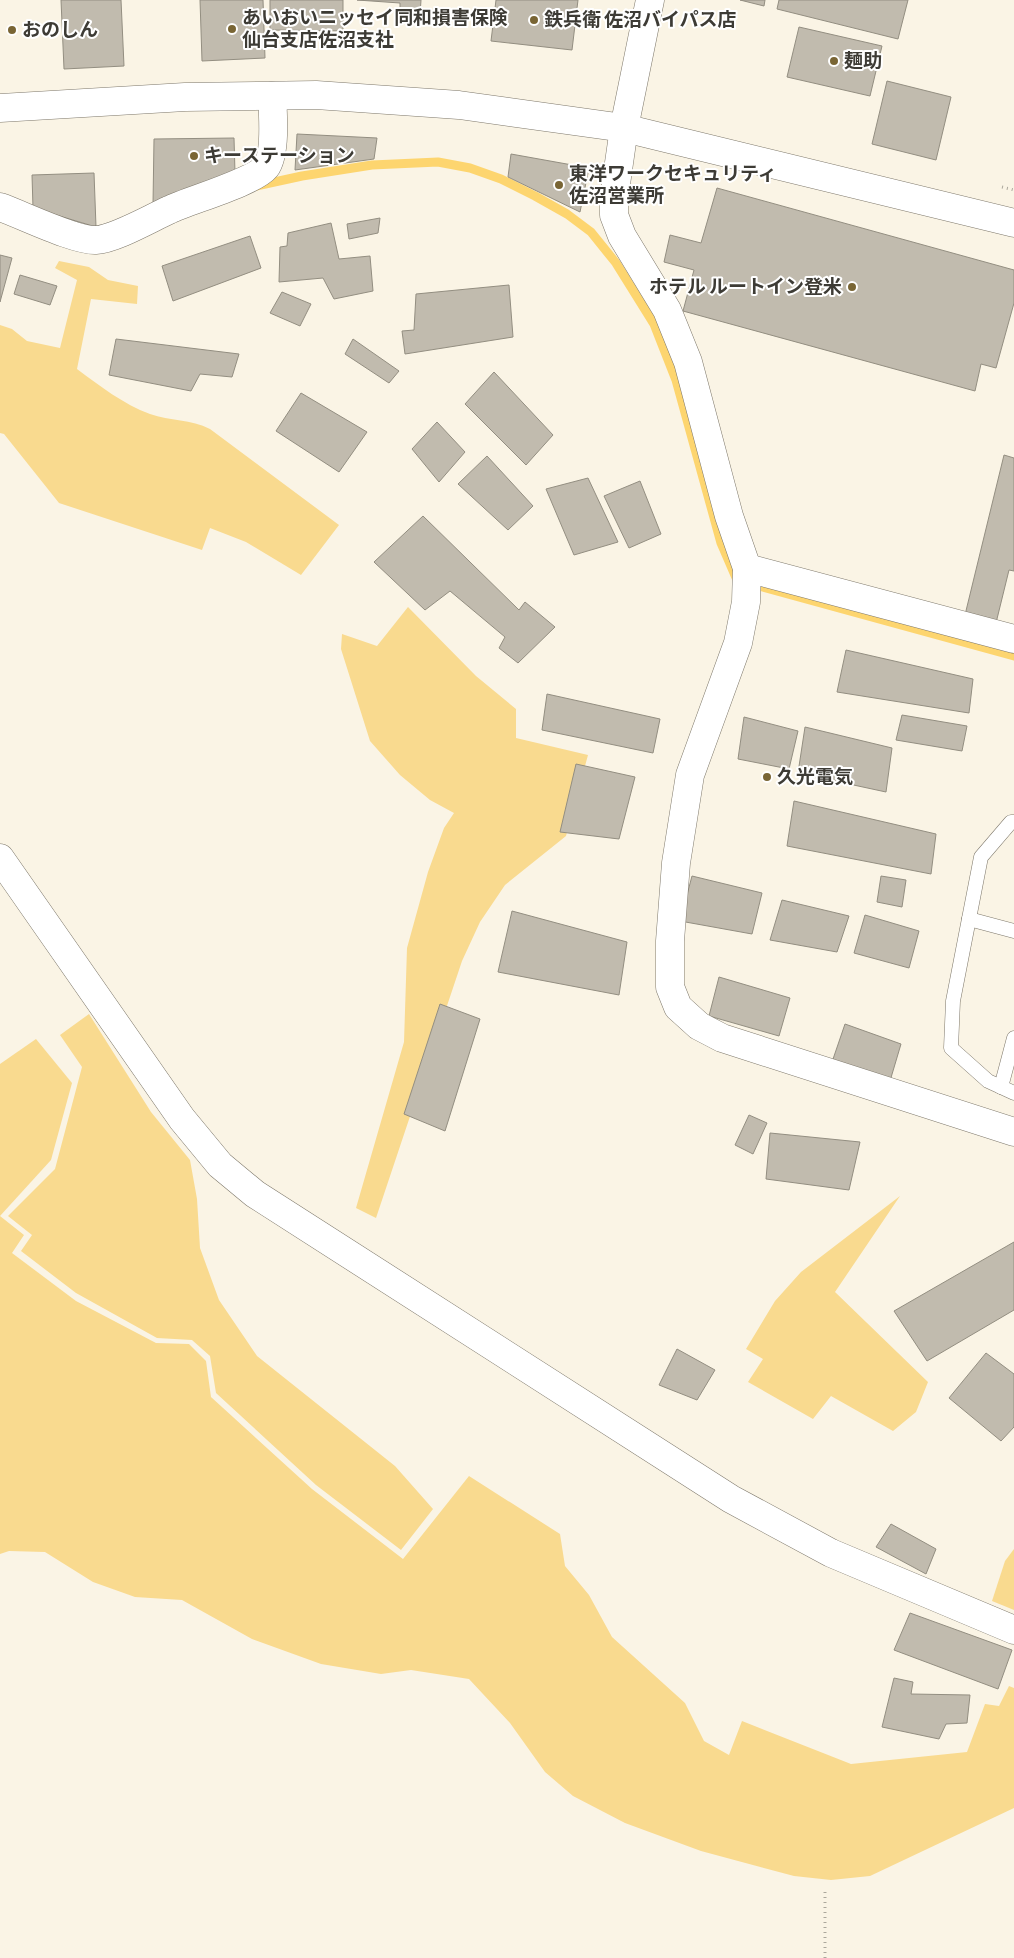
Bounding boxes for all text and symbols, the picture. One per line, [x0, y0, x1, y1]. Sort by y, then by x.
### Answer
place label: あいおいニッセイ同和損害保険 仙台支店佐沼支社 [242, 7, 508, 52]
place label: 鉄兵衛 佐沼バイパス店 [544, 9, 737, 32]
marker: 鉄兵衛 佐沼バイパス店 [528, 14, 540, 26]
place label: おのしん [22, 19, 98, 42]
marker: あいおいニッセイ同和損害保険 仙台支店佐沼支社 [226, 23, 238, 35]
marker: おのしん [6, 24, 18, 36]
place label: 麺助 [844, 50, 882, 73]
marker: 麺助 [828, 55, 840, 67]
place label: キーステーション [204, 145, 355, 168]
marker: キーステーション [188, 150, 200, 162]
place label: 東洋ワークセキュリティ 佐沼営業所 [569, 163, 777, 208]
marker: 東洋ワークセキュリティ 佐沼営業所 [553, 179, 565, 191]
place label: ホテル ルートイン登米 [649, 276, 842, 299]
marker: ホテル ルートイン登米 [846, 281, 858, 293]
place label: 久光電気 [777, 766, 853, 789]
marker: 久光電気 [761, 771, 773, 783]

